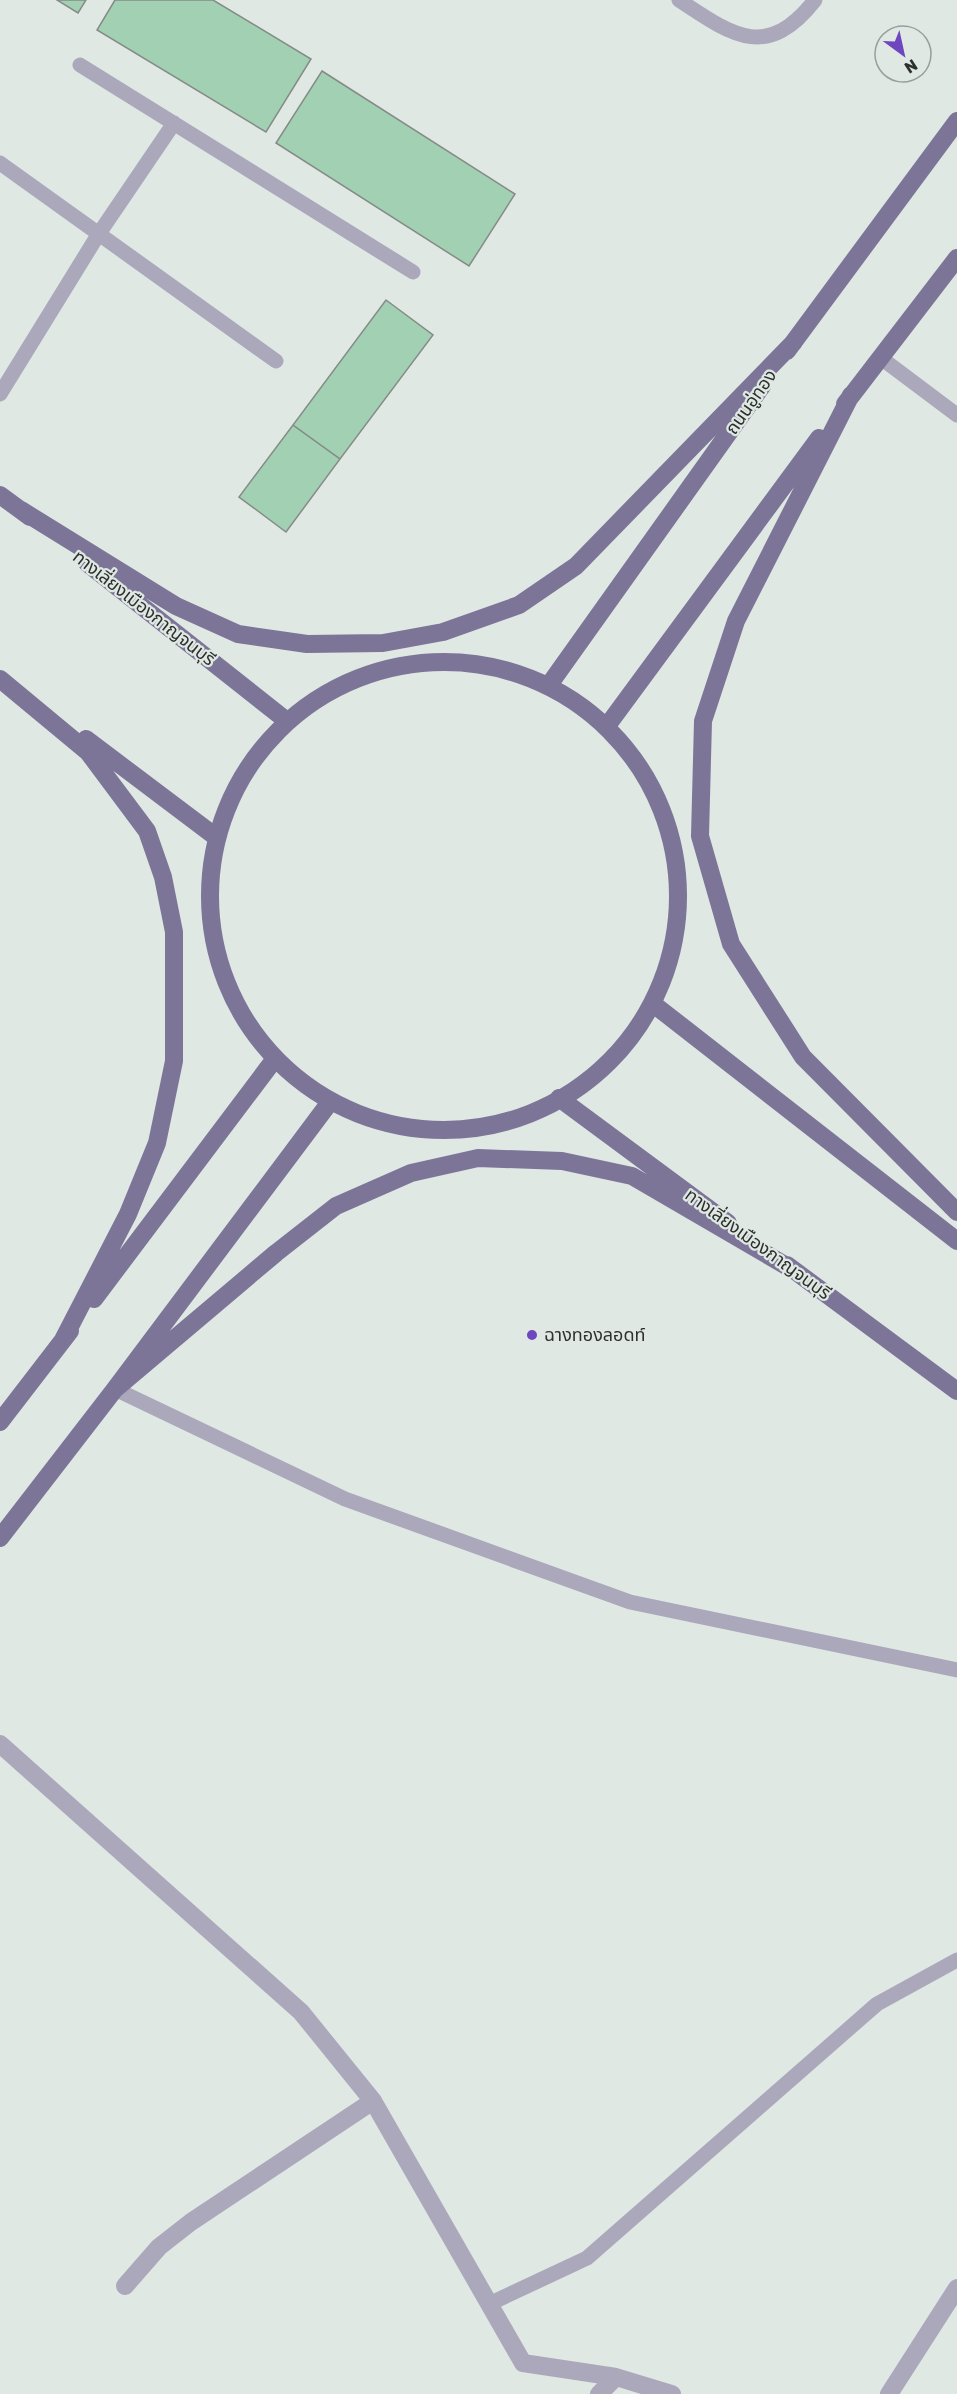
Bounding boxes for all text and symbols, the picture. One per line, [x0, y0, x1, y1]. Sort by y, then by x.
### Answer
north arrow [873, 24, 933, 84]
text: N [901, 55, 921, 77]
street label: ถนนอู่ทอง [721, 365, 782, 439]
street label: ทางเลี่ยงเมืองกาญจนบุรี [68, 544, 221, 671]
street label: ทางเลี่ยงเมืองกาญจนบุรี [681, 1182, 837, 1304]
place label: ฉางทองลอดท์ [544, 1324, 645, 1346]
marker: ฉางทองลอดท์ [525, 1328, 539, 1342]

